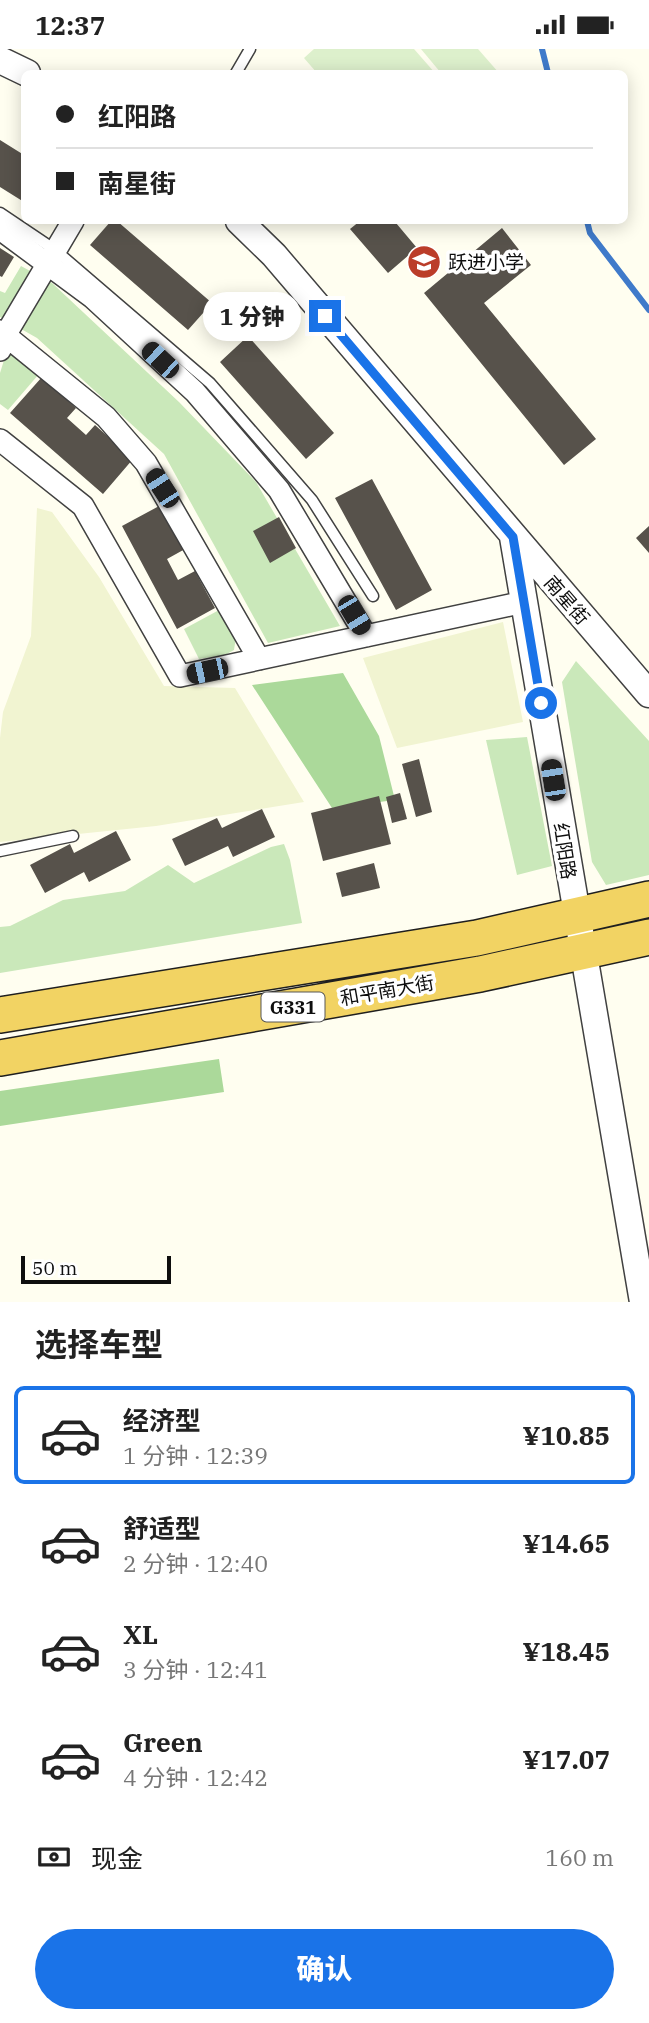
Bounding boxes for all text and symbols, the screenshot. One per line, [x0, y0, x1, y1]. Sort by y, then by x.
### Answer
text: 12:37 [35, 8, 105, 42]
text: 红阳路 [98, 99, 176, 133]
text: 南星街 [98, 166, 176, 200]
school or university icon: 跃进小学 [405, 243, 443, 281]
place label: 跃进小学 [448, 250, 524, 274]
callout: 1 分钟 [202, 292, 300, 341]
route end [309, 300, 341, 332]
text: 1 分钟 [219, 301, 285, 331]
car [138, 338, 183, 382]
car [142, 465, 183, 511]
street label: 南星街 [539, 571, 595, 629]
car [335, 592, 374, 638]
car [185, 656, 230, 686]
route start [525, 687, 557, 719]
car [540, 758, 567, 802]
street label: 红阳路 [549, 821, 581, 881]
street label: 和平南大街 [338, 970, 436, 1010]
road number: G331 [262, 993, 324, 1022]
scale bar [21, 1253, 172, 1285]
text: 50 m [32, 1256, 77, 1280]
text: 选择车型 [35, 1323, 163, 1365]
text: 经济型 [123, 1403, 201, 1437]
icon: car [39, 1404, 102, 1467]
text: ¥10.85 [523, 1418, 610, 1452]
text: 1 分钟 · 12:39 [123, 1440, 268, 1470]
text: 舒适型 [123, 1511, 201, 1545]
icon: car [39, 1512, 102, 1575]
text: ¥14.65 [523, 1526, 610, 1560]
text: 2 分钟 · 12:40 [123, 1548, 268, 1578]
text: XL [123, 1617, 158, 1651]
icon: car [39, 1620, 102, 1683]
text: ¥18.45 [523, 1634, 610, 1668]
text: 3 分钟 · 12:41 [123, 1654, 268, 1684]
text: Green [123, 1725, 203, 1759]
icon: car [39, 1728, 102, 1791]
text: ¥17.07 [523, 1742, 610, 1776]
text: 4 分钟 · 12:42 [123, 1762, 268, 1792]
icon: cash [35, 1838, 73, 1876]
text: 现金 [91, 1841, 143, 1875]
text: 160 m [545, 1842, 614, 1872]
button: 确认 [35, 1929, 614, 2009]

